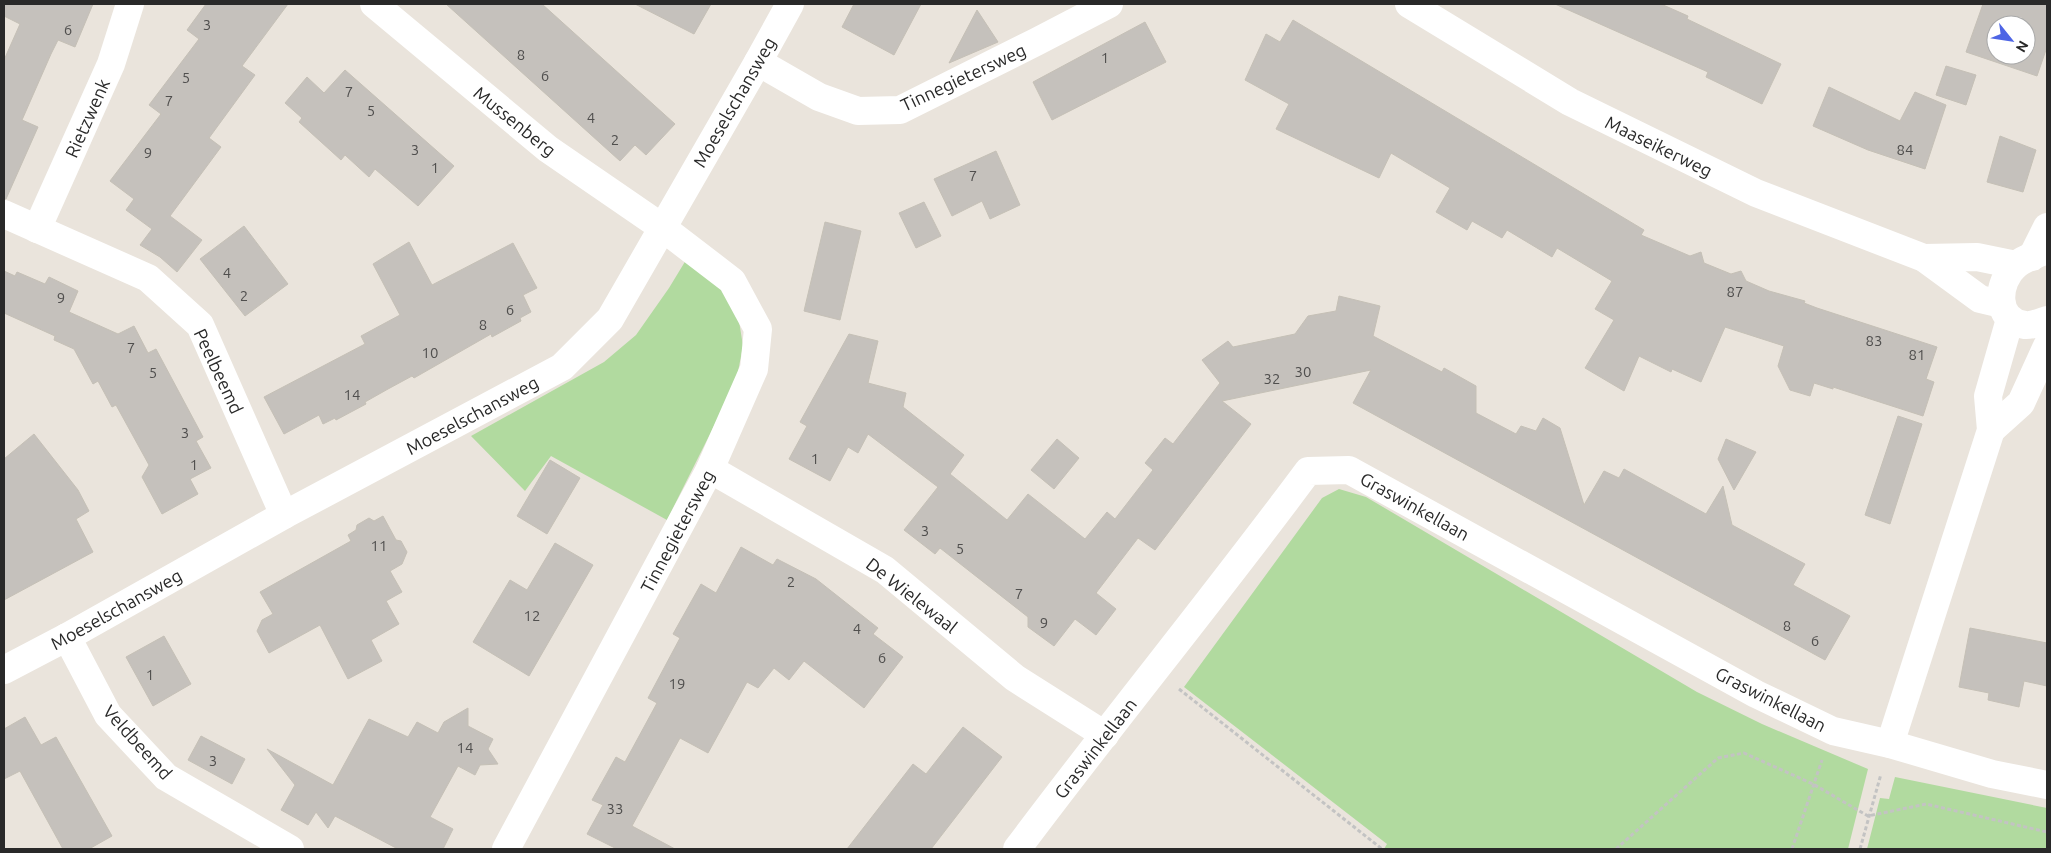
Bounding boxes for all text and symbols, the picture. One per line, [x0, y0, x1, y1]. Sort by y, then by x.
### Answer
north arrow [1986, 15, 2036, 65]
house number: 3 [203, 16, 211, 33]
house number: 6 [64, 21, 72, 38]
street label: Moeselschansweg [689, 34, 779, 170]
text: N [2013, 38, 2032, 55]
street label: Tinnegietersweg [897, 39, 1029, 115]
house number: 8 [517, 46, 525, 63]
house number: 1 [1101, 49, 1109, 66]
house number: 6 [541, 67, 549, 84]
house number: 5 [182, 69, 190, 86]
street label: Rietzwenk [61, 75, 113, 161]
street label: Mussenberg [470, 82, 560, 160]
house number: 7 [345, 83, 353, 100]
house number: 7 [165, 92, 173, 109]
house number: 5 [367, 102, 375, 119]
house number: 4 [587, 109, 595, 126]
street label: Maaseikerweg [1602, 111, 1716, 181]
house number: 2 [611, 131, 619, 148]
house number: 3 [411, 141, 419, 158]
house number: 84 [1897, 141, 1913, 158]
house number: 9 [144, 144, 152, 161]
house number: 1 [431, 159, 439, 176]
house number: 7 [969, 167, 977, 184]
house number: 4 [223, 264, 231, 281]
house number: 87 [1727, 283, 1743, 300]
house number: 2 [240, 287, 248, 304]
house number: 9 [57, 289, 65, 306]
house number: 6 [506, 301, 514, 318]
house number: 8 [479, 316, 487, 333]
street label: Peelbeemd [191, 325, 247, 417]
house number: 83 [1866, 332, 1882, 349]
house number: 7 [127, 339, 135, 356]
house number: 10 [422, 344, 438, 361]
house number: 81 [1909, 346, 1925, 363]
house number: 30 [1295, 363, 1311, 380]
house number: 5 [149, 364, 157, 381]
house number: 32 [1264, 370, 1280, 387]
street label: Moeselschansweg [403, 372, 541, 458]
house number: 14 [344, 386, 360, 403]
house number: 3 [181, 424, 189, 441]
house number: 1 [811, 450, 819, 467]
house number: 1 [190, 456, 198, 473]
street label: Tinnegietersweg [636, 466, 718, 596]
street label: Graswinkellaan [1357, 468, 1473, 544]
house number: 3 [921, 522, 929, 539]
house number: 11 [371, 537, 387, 554]
house number: 5 [956, 540, 964, 557]
street label: De Wielewaal [863, 553, 962, 637]
street label: Moeselschansweg [47, 565, 185, 653]
house number: 2 [787, 573, 795, 590]
house number: 7 [1015, 585, 1023, 602]
house number: 12 [524, 607, 540, 624]
house number: 9 [1040, 614, 1048, 631]
house number: 8 [1783, 617, 1791, 634]
house number: 4 [853, 620, 861, 637]
house number: 6 [1811, 632, 1819, 649]
house number: 6 [878, 649, 886, 666]
street label: Graswinkellaan [1712, 663, 1830, 735]
house number: 1 [146, 666, 154, 683]
house number: 19 [669, 675, 685, 692]
street label: Graswinkellaan [1050, 694, 1140, 802]
street label: Veldbeemd [100, 701, 176, 783]
house number: 14 [457, 739, 473, 756]
house number: 3 [209, 752, 217, 769]
house number: 33 [607, 800, 623, 817]

